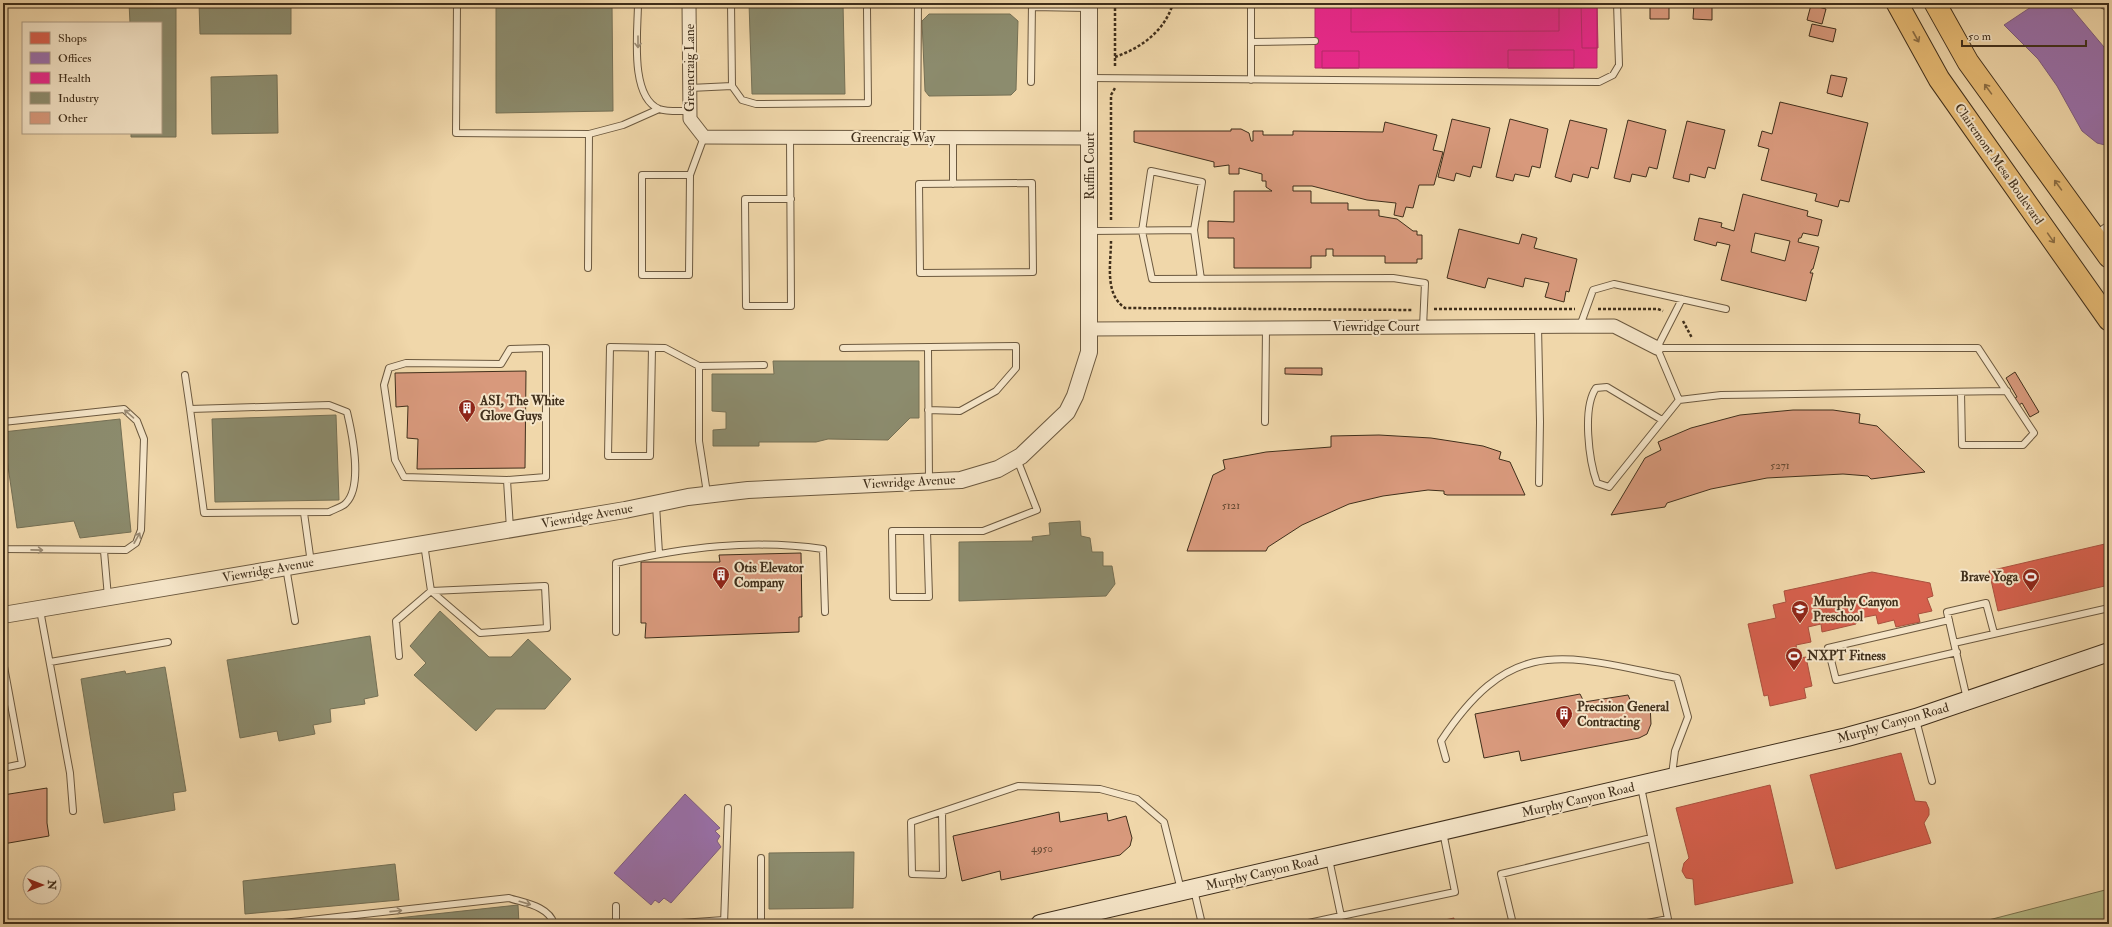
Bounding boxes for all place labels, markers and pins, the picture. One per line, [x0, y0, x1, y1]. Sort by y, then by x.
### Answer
place label: ASI, The White Glove Guys [479, 393, 565, 425]
building icon: ASI, The White Glove Guys [457, 398, 477, 423]
place label: Otis Elevator Company [734, 560, 805, 592]
building icon: Otis Elevator Company [711, 565, 731, 590]
sports icon: Brave Yoga [2021, 567, 2041, 592]
place label: Brave Yoga [1960, 569, 2019, 586]
place label: Murphy Canyon Preschool [1812, 594, 1899, 625]
school or university icon: Murphy Canyon Preschool [1790, 599, 1810, 624]
sports icon: NXPT Fitness [1784, 646, 1804, 671]
place label: NXPT Fitness [1806, 648, 1886, 664]
place label: Precision General Contracting [1577, 699, 1670, 731]
building icon: Precision General Contracting [1554, 704, 1574, 729]

